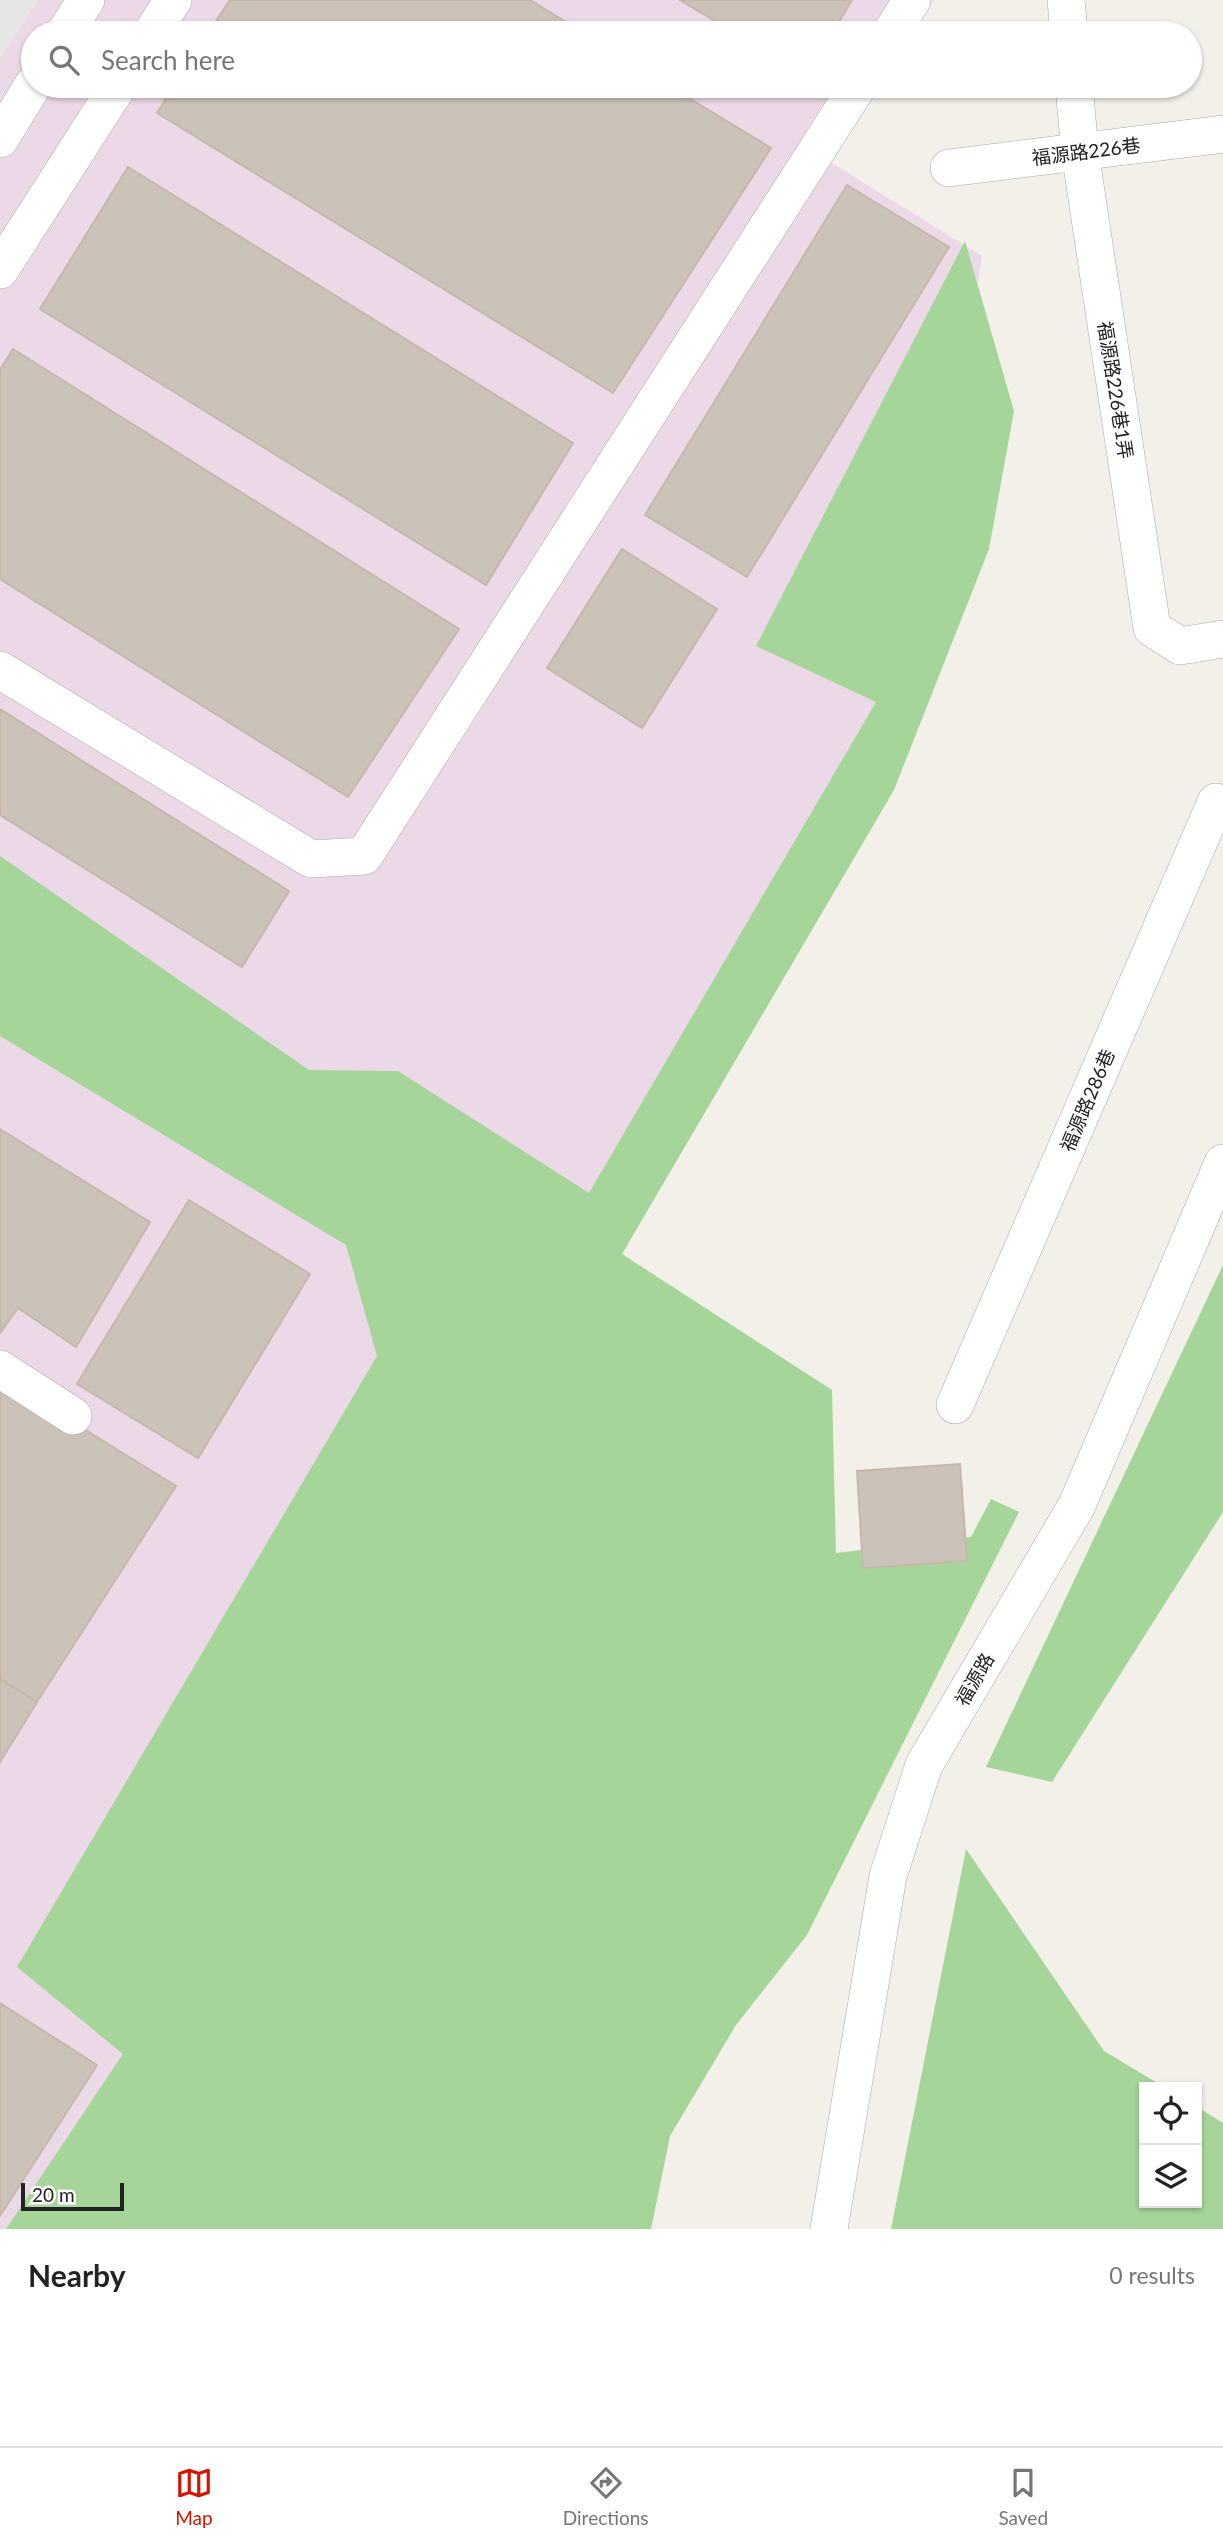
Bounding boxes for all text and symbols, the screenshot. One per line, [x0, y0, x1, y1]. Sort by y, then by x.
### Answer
search box [21, 21, 1202, 98]
icon: search [45, 41, 83, 79]
text: Search here [101, 44, 235, 76]
street label: 福源路226巷 [1030, 133, 1142, 169]
street label: 福源路226巷1弄 [1094, 320, 1138, 460]
street label: 福源路286巷 [1055, 1045, 1119, 1155]
street label: 福源路 [950, 1649, 998, 1709]
map controls [1139, 2082, 1202, 2208]
button: locate [1139, 2082, 1202, 2145]
button: layers [1139, 2145, 1202, 2208]
scale bar [21, 2180, 124, 2212]
text: 20 m [32, 2183, 75, 2206]
text: Nearby [28, 2257, 126, 2293]
text: 0 results [1109, 2261, 1195, 2289]
tab: Map [175, 2464, 213, 2529]
tab: Directions [563, 2464, 649, 2529]
tab: Saved [998, 2464, 1048, 2529]

